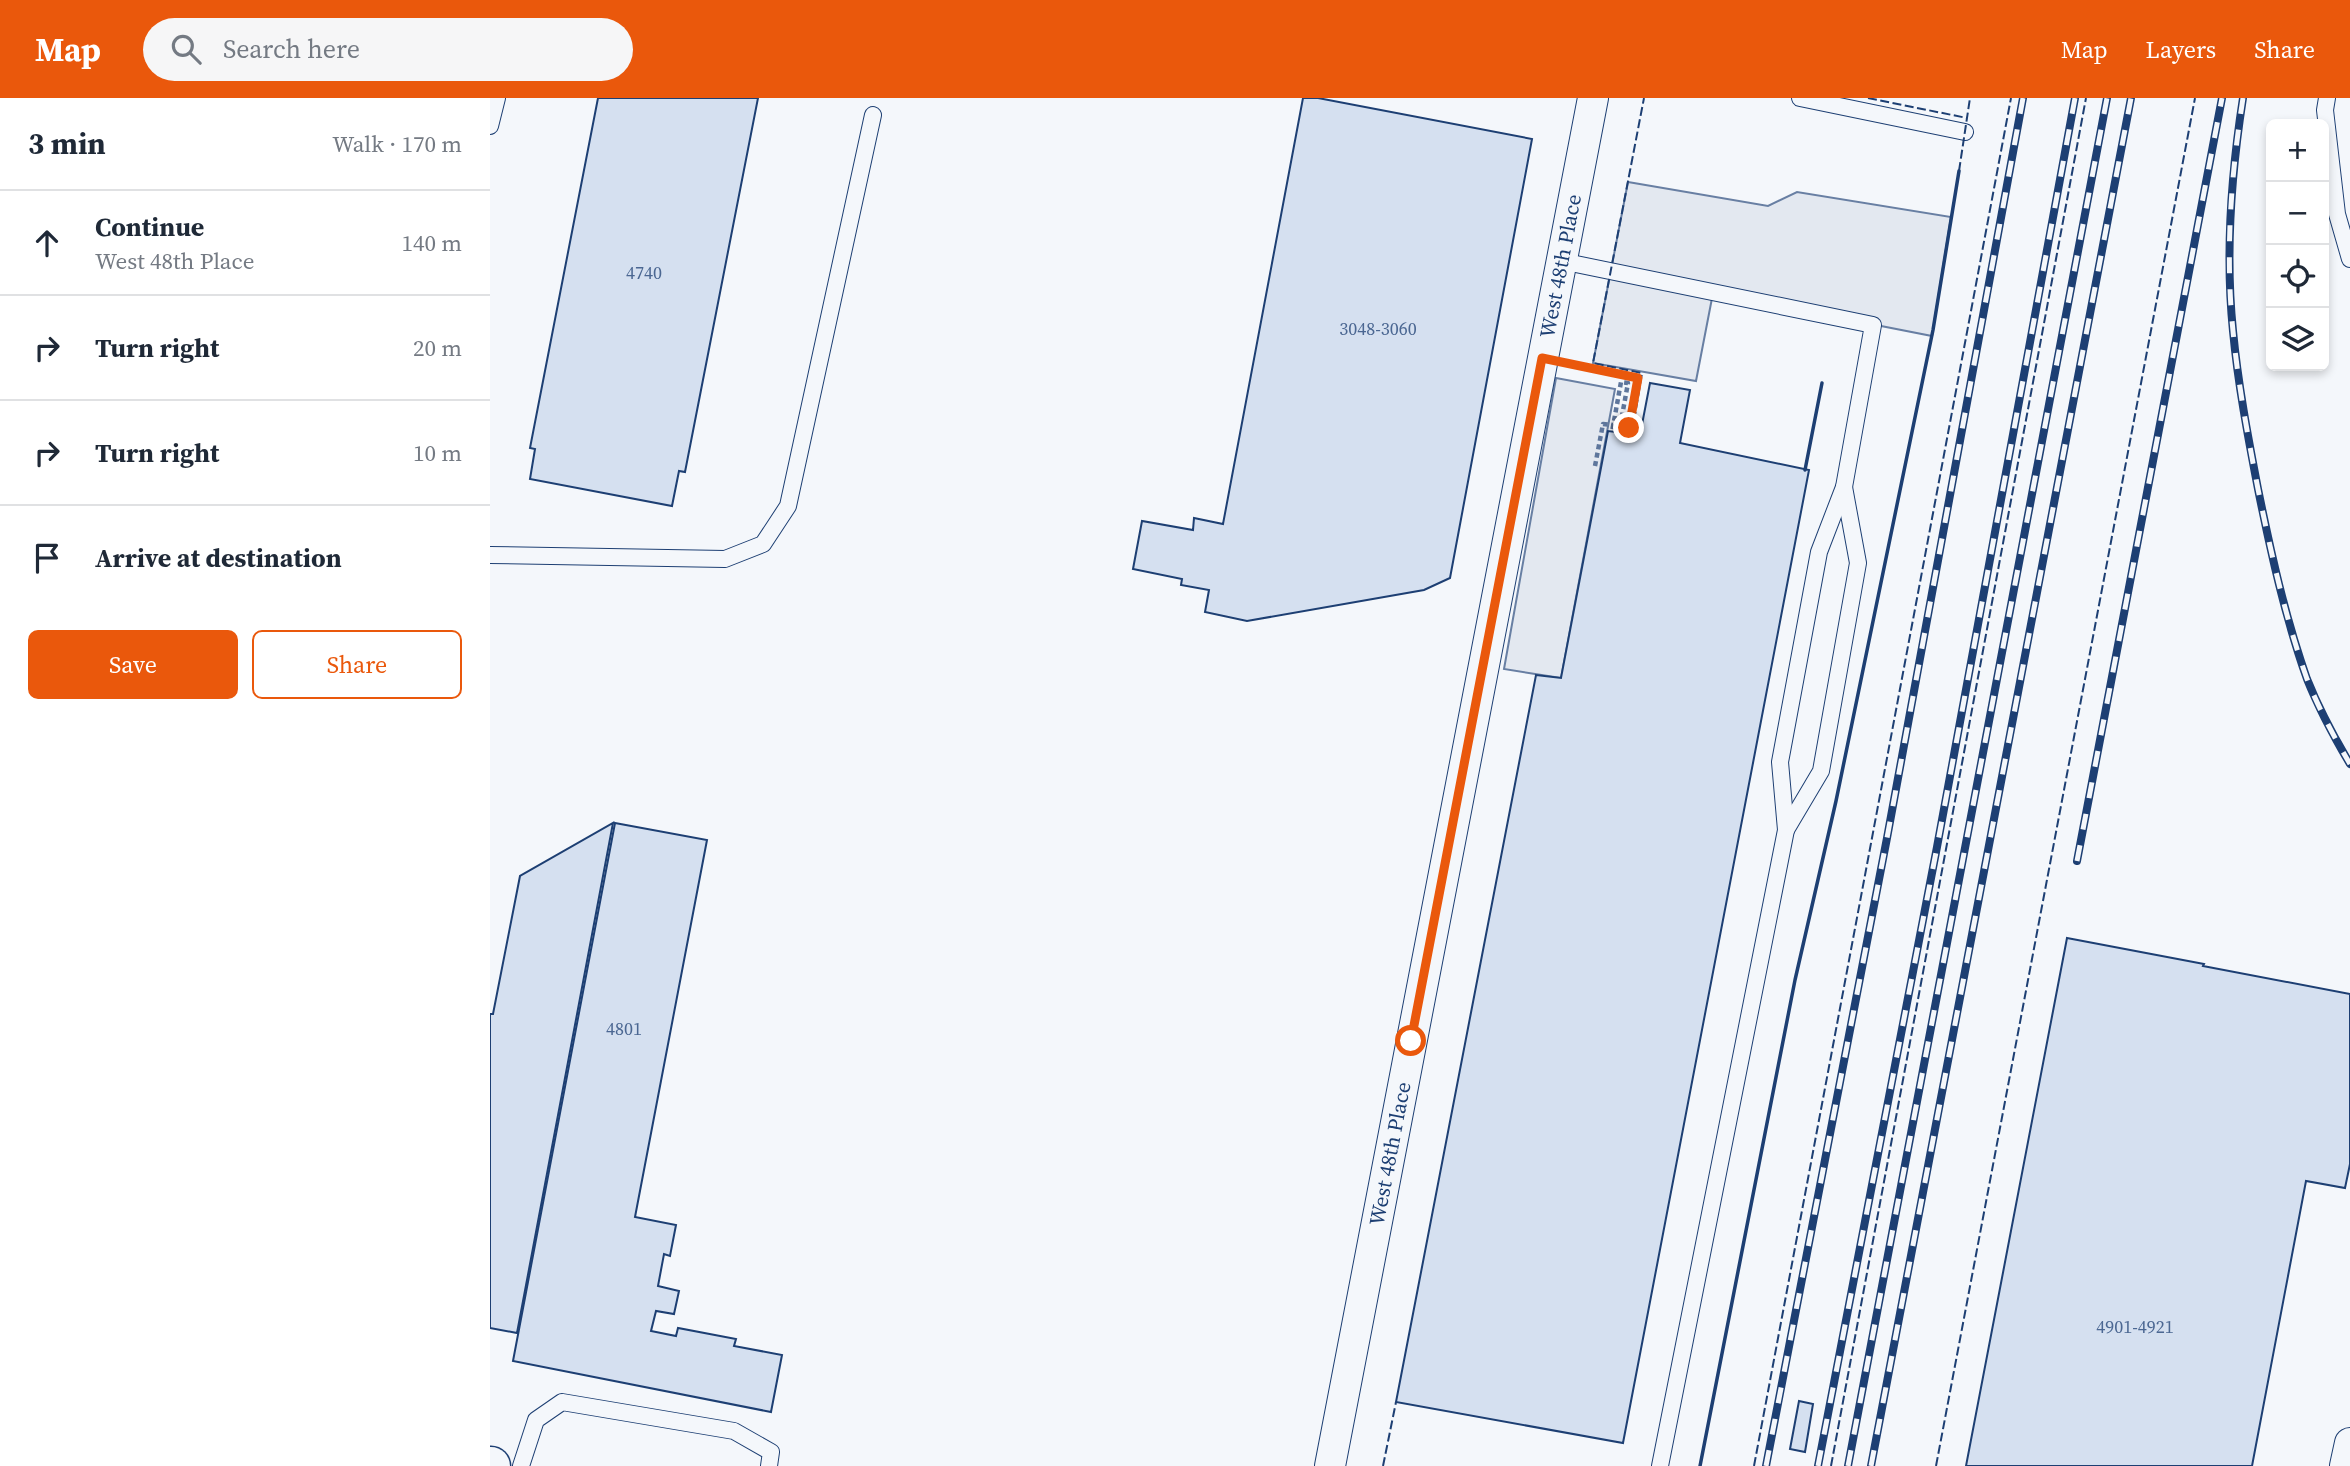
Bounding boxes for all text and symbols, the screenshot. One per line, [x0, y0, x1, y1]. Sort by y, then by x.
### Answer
search box [143, 18, 633, 81]
text: Map [35, 27, 101, 72]
icon: search [167, 30, 205, 68]
text: Search here [223, 31, 360, 67]
text: Map [2061, 33, 2108, 66]
text: Layers [2146, 33, 2216, 66]
text: Share [2254, 33, 2315, 66]
map controls [2266, 119, 2329, 371]
button: + [2266, 119, 2329, 182]
text: 3 min [28, 123, 106, 164]
text: Walk · 170 m [332, 128, 462, 160]
button: − [2266, 182, 2329, 245]
street label: West 48th Place [1532, 192, 1588, 340]
text: Continue [95, 209, 204, 245]
icon: ahead [28, 224, 66, 262]
text: 140 m [401, 227, 462, 259]
text: West 48th Place [95, 245, 255, 277]
button: locate [2266, 245, 2329, 308]
house number: 4740 [626, 260, 662, 285]
button: layers [2266, 308, 2329, 371]
house number: 3048-3060 [1339, 316, 1417, 341]
icon: right [28, 329, 66, 367]
text: Turn right [95, 330, 219, 366]
text: 20 m [413, 332, 462, 364]
route end [1613, 412, 1644, 443]
icon: right [28, 434, 66, 472]
text: Turn right [95, 435, 219, 471]
text: 10 m [413, 437, 462, 469]
icon: arrive [28, 539, 66, 577]
text: Arrive at destination [95, 540, 342, 576]
button: Save [28, 630, 238, 699]
button: Share [252, 630, 462, 699]
house number: 4801 [606, 1016, 642, 1041]
route start [1395, 1025, 1426, 1056]
street label: West 48th Place [1362, 1079, 1418, 1228]
house number: 4901-4921 [2096, 1314, 2174, 1339]

